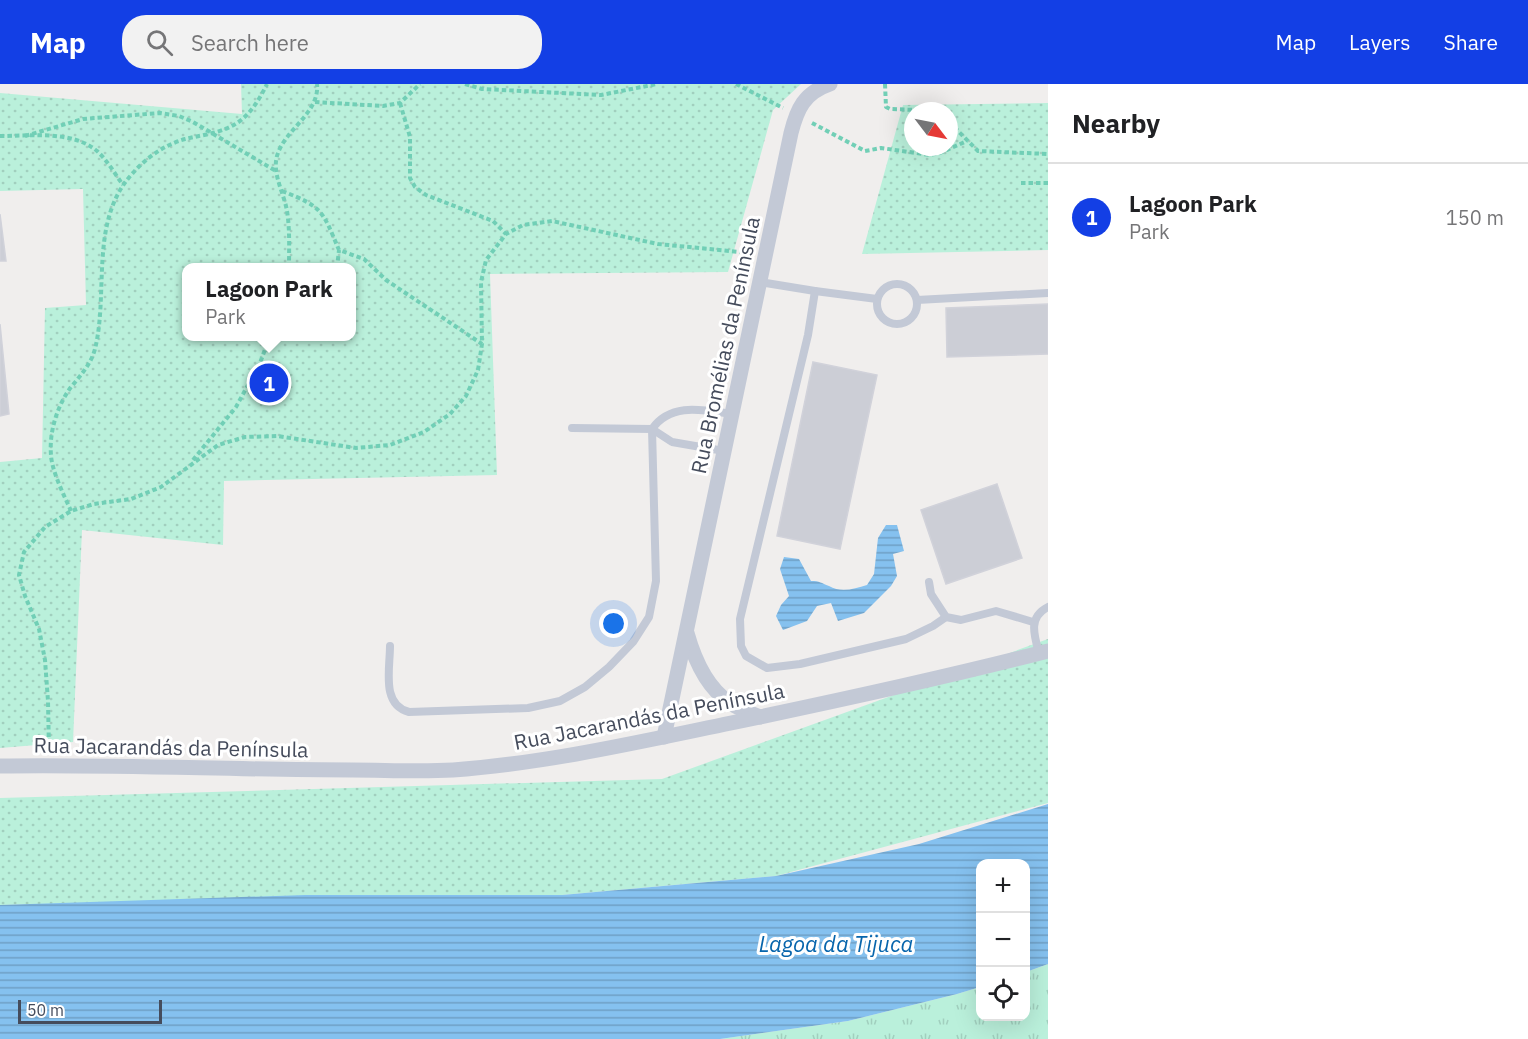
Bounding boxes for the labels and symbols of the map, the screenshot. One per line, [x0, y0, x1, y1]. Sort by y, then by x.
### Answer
north arrow [904, 102, 958, 156]
street label: Rua Bromélias da Península [684, 214, 766, 476]
pin: 1 [250, 360, 288, 406]
your location [599, 609, 628, 638]
street label: Rua Jacarandás da Península [511, 676, 787, 756]
street label: Rua Jacarandás da Península [33, 731, 309, 763]
water label: Lagoa da Tijuca [759, 929, 913, 958]
scale bar [18, 997, 162, 1024]

